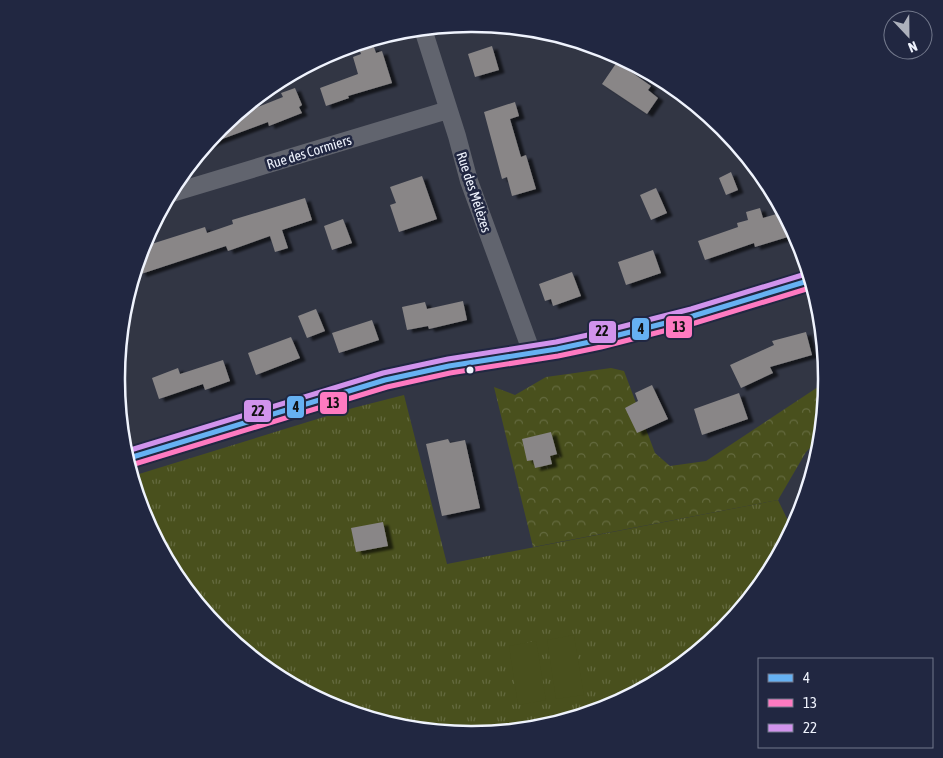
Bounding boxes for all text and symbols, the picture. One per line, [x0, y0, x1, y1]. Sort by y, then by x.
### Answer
north arrow [883, 10, 933, 60]
text: N [906, 38, 920, 56]
street label: Rue des Cormiers [265, 132, 353, 172]
street label: Rue des Mélèzes [453, 150, 495, 234]
line badge: 13 [665, 315, 693, 339]
line badge: 4 [631, 317, 650, 341]
text: 13 [672, 319, 686, 335]
line badge: 22 [588, 320, 617, 344]
text: 4 [637, 321, 645, 337]
text: 22 [595, 323, 609, 339]
unlabelled marker [465, 365, 475, 375]
line badge: 13 [319, 391, 348, 415]
line badge: 4 [286, 395, 305, 419]
text: 13 [326, 395, 340, 411]
line badge: 22 [243, 399, 272, 423]
text: 4 [292, 399, 300, 415]
text: 22 [251, 403, 265, 419]
legend [758, 658, 933, 748]
text: 4 [803, 669, 810, 686]
text: 13 [803, 694, 817, 711]
text: 22 [803, 719, 817, 736]

